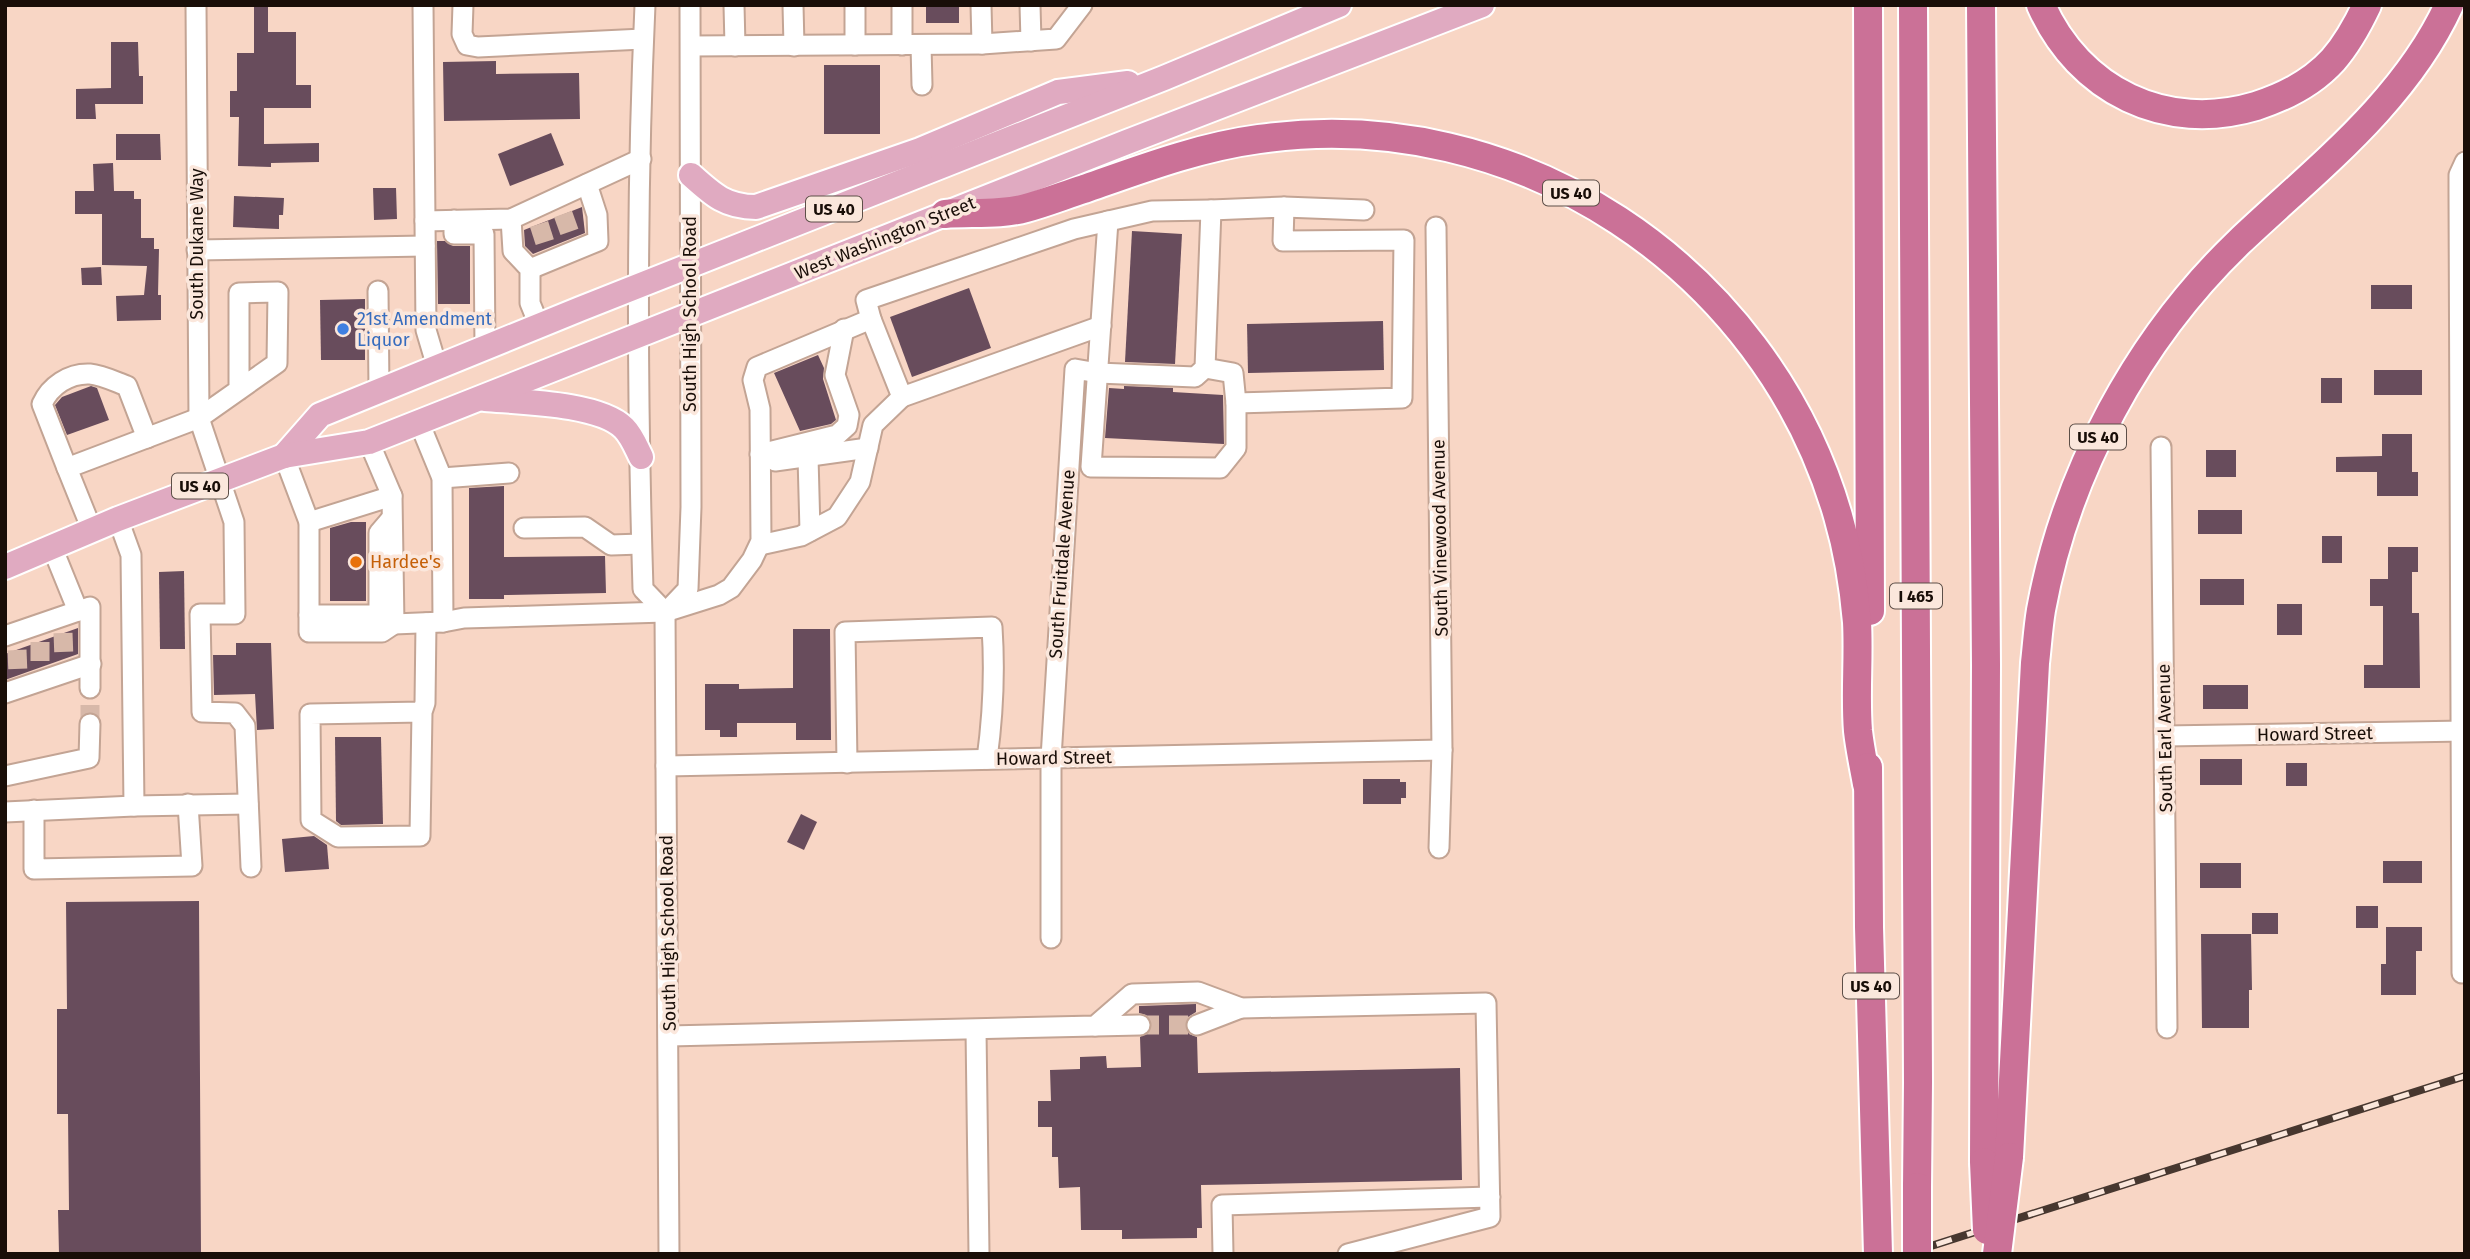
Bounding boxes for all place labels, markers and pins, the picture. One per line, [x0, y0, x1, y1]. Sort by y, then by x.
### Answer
place label: 21st Amendment Liquor [357, 308, 493, 351]
marker: 21st Amendment Liquor [335, 321, 351, 337]
place label: Hardee's [370, 551, 441, 573]
marker: Hardee's [348, 554, 364, 570]

